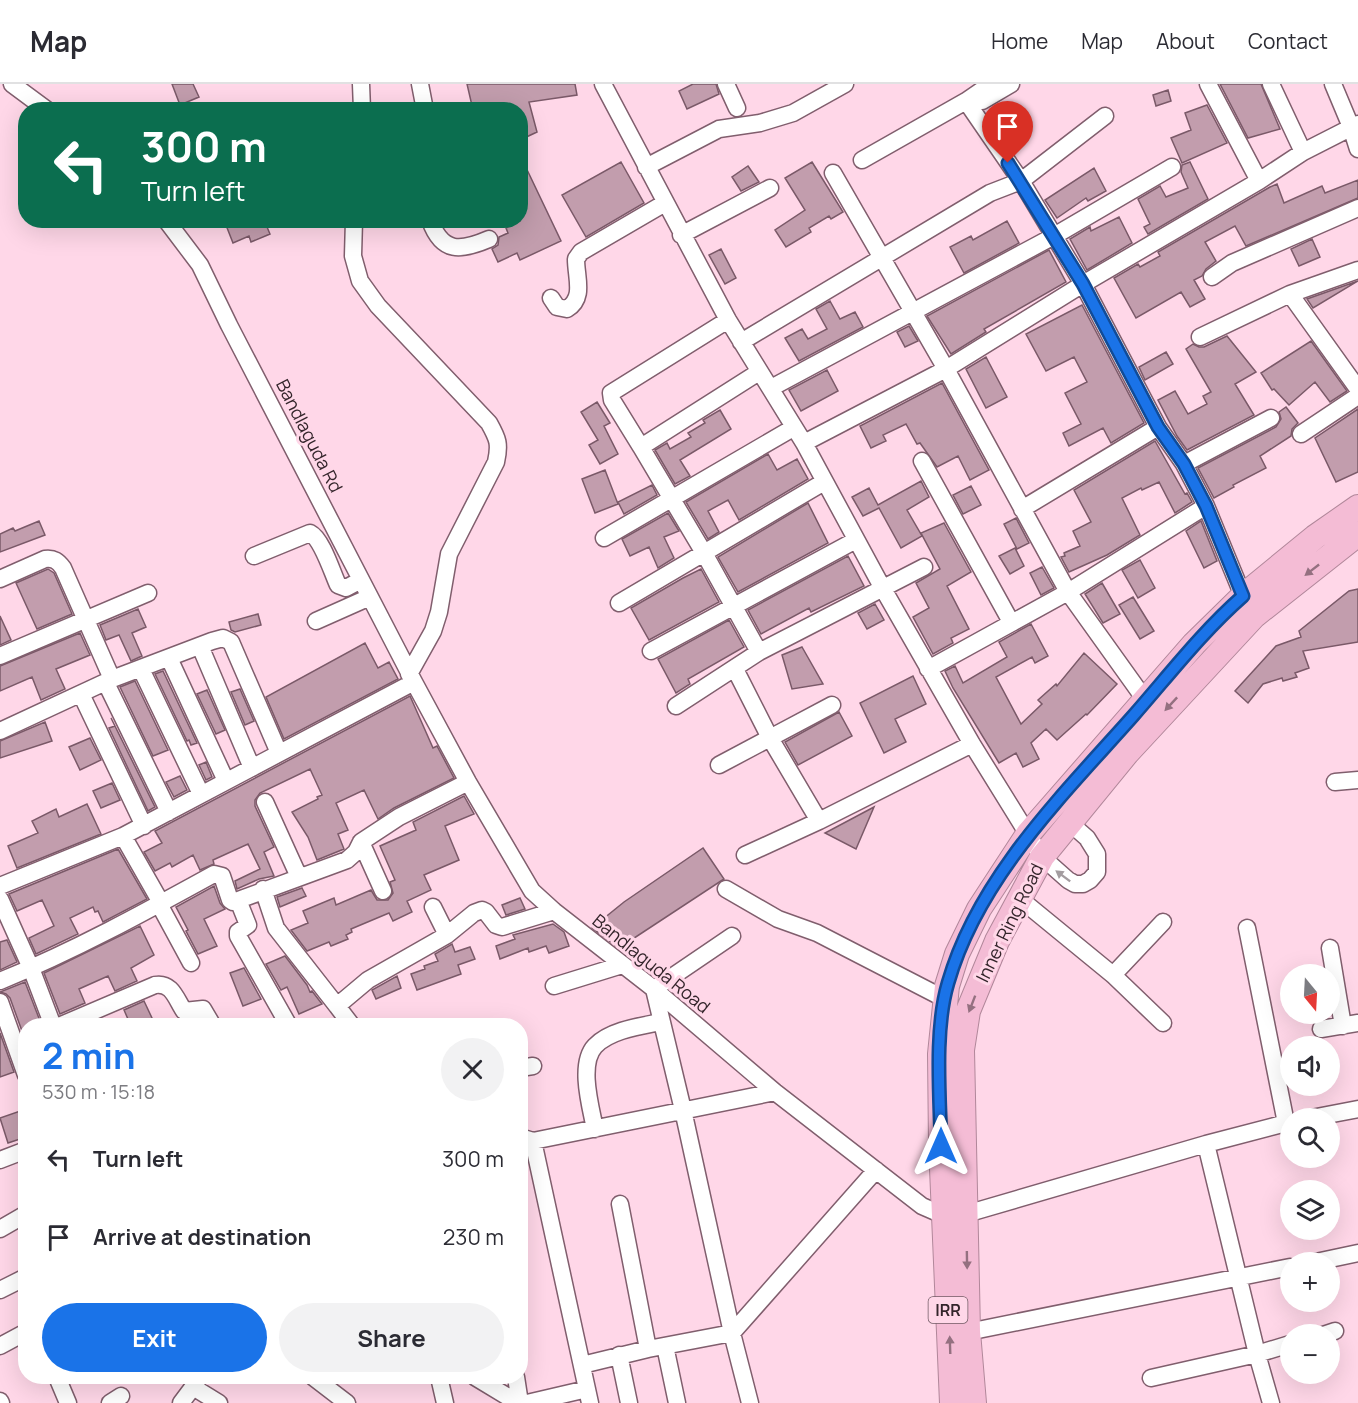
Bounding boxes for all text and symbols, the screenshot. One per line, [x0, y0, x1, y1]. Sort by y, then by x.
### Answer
text: Map [30, 22, 87, 60]
text: Home [991, 27, 1048, 55]
text: Map [1081, 27, 1123, 55]
text: About [1156, 27, 1215, 55]
text: Contact [1248, 27, 1328, 55]
pin [982, 101, 1033, 163]
icon: arrive [991, 110, 1024, 143]
text: 300 m [141, 117, 267, 175]
icon: left [42, 126, 120, 204]
text: Turn left [141, 172, 245, 209]
street label: Bandlaguda Rd [271, 375, 349, 496]
one-way arrow [1304, 564, 1320, 577]
one-way arrow [1164, 697, 1178, 712]
street label: Inner Ring Road [970, 859, 1048, 986]
one-way arrow [1056, 870, 1072, 882]
street label: Bandlaguda Road [588, 908, 715, 1018]
north arrow [1280, 964, 1340, 1024]
map controls [1280, 964, 1340, 1384]
one-way arrow [966, 995, 976, 1013]
text: 2 min [42, 1031, 136, 1080]
button: sound [1280, 1036, 1340, 1096]
button: close [441, 1038, 504, 1101]
text: 530 m · 15:18 [42, 1078, 155, 1105]
button: search [1280, 1108, 1340, 1168]
position arrow [909, 1114, 973, 1178]
icon: left [42, 1143, 75, 1176]
text: Turn left [93, 1144, 183, 1174]
text: 300 m [442, 1144, 504, 1174]
button: layers [1280, 1180, 1340, 1240]
icon: arrive [42, 1221, 75, 1254]
text: Arrive at destination [93, 1222, 311, 1252]
text: 230 m [443, 1222, 504, 1252]
one-way arrow [962, 1251, 972, 1270]
button: + [1280, 1252, 1340, 1312]
road number: IRR [928, 1297, 968, 1323]
button: Exit [42, 1303, 267, 1372]
button: Share [279, 1303, 504, 1372]
button: − [1280, 1324, 1340, 1384]
one-way arrow [945, 1335, 954, 1354]

